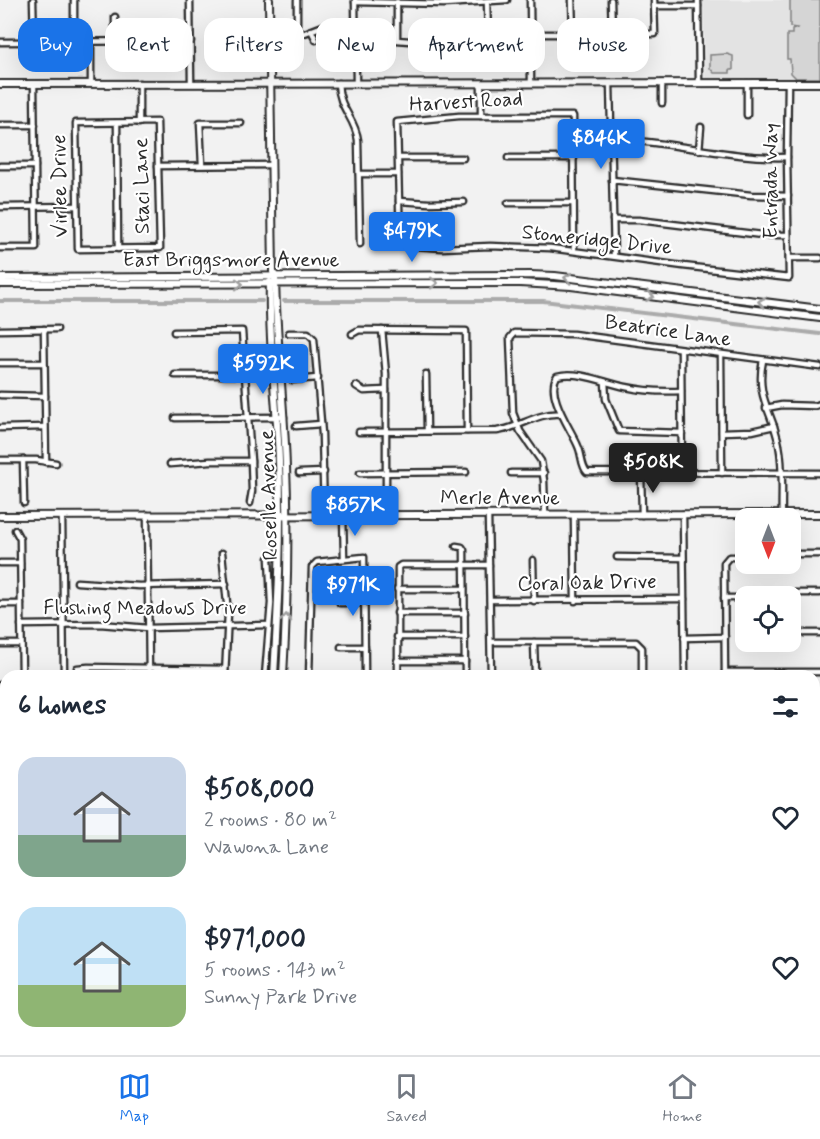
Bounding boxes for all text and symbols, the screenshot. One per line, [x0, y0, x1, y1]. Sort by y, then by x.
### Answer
chip: Buy [18, 18, 93, 72]
chip: Rent [105, 18, 192, 72]
chip: Filters [204, 18, 304, 72]
chip: New [316, 18, 396, 72]
chip: Apartment [408, 18, 545, 72]
chip: House [557, 18, 649, 72]
street label: Harvest Road [408, 85, 524, 119]
pin: $846K [559, 119, 643, 170]
street label: Entrada Way [757, 123, 785, 239]
text: $846K [572, 125, 630, 152]
street label: Virlee Drive [45, 134, 75, 238]
street label: Staci Lane [127, 138, 157, 234]
pin: $479K [370, 212, 454, 263]
text: $479K [383, 218, 441, 245]
street label: Stoneridge Drive [520, 218, 674, 263]
street label: East Briggsmore Avenue [123, 246, 340, 275]
one-way arrow [564, 272, 573, 285]
one-way arrow [430, 277, 439, 289]
one-way arrow [235, 278, 244, 290]
one-way arrow [645, 290, 654, 302]
one-way arrow [757, 296, 767, 309]
street label: Beatrice Lane [603, 308, 733, 354]
pin: $592K [221, 344, 305, 395]
text: $592K [232, 350, 294, 377]
street label: Roselle Avenue [253, 429, 285, 561]
pin: $508K [611, 443, 695, 494]
text: $508K [623, 449, 683, 476]
street label: Merle Avenue [440, 484, 560, 512]
pin: $857K [313, 486, 397, 537]
text: $857K [326, 492, 384, 519]
north arrow [735, 508, 801, 574]
map controls [735, 508, 801, 652]
pin: $971K [311, 566, 395, 617]
street label: Coral Oak Drive [517, 568, 657, 598]
text: $971K [326, 572, 380, 599]
button: locate [735, 586, 801, 652]
street label: Flushing Meadows Drive [43, 594, 247, 624]
one-way arrow [279, 614, 292, 623]
text: 6 homes [18, 689, 106, 723]
icon: filters [769, 690, 802, 723]
text: $508,000 [204, 773, 314, 807]
icon: home [66, 781, 138, 853]
icon: heart [769, 801, 802, 834]
text: 2 rooms · 80 m² [204, 807, 337, 834]
text: Wawona Lane [204, 834, 329, 861]
text: $971,000 [204, 923, 306, 957]
icon: home [66, 931, 138, 1003]
icon: heart [769, 951, 802, 984]
text: 5 rooms · 143 m² [204, 957, 346, 984]
text: Sunny Park Drive [204, 984, 357, 1011]
tab: Map [118, 1070, 151, 1127]
tab: Saved [386, 1070, 427, 1127]
tab: Home [662, 1070, 702, 1127]

